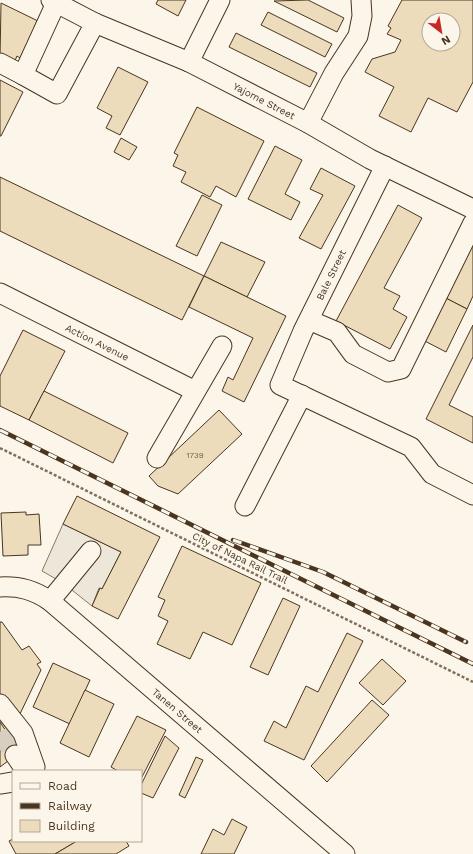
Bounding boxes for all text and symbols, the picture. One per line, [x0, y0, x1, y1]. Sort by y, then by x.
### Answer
north arrow [421, 12, 461, 52]
text: N [439, 32, 453, 48]
street label: Yajome Street [231, 80, 298, 121]
street label: Bale Street [314, 247, 348, 302]
street label: Action Avenue [64, 321, 131, 363]
house number: 1739 [186, 451, 204, 460]
street label: City of Napa Rail Trail [191, 530, 289, 586]
street label: Tanen Street [150, 686, 205, 735]
legend [12, 770, 142, 842]
text: Road [48, 779, 77, 793]
text: Railway [48, 799, 93, 813]
text: Building [48, 819, 95, 833]

